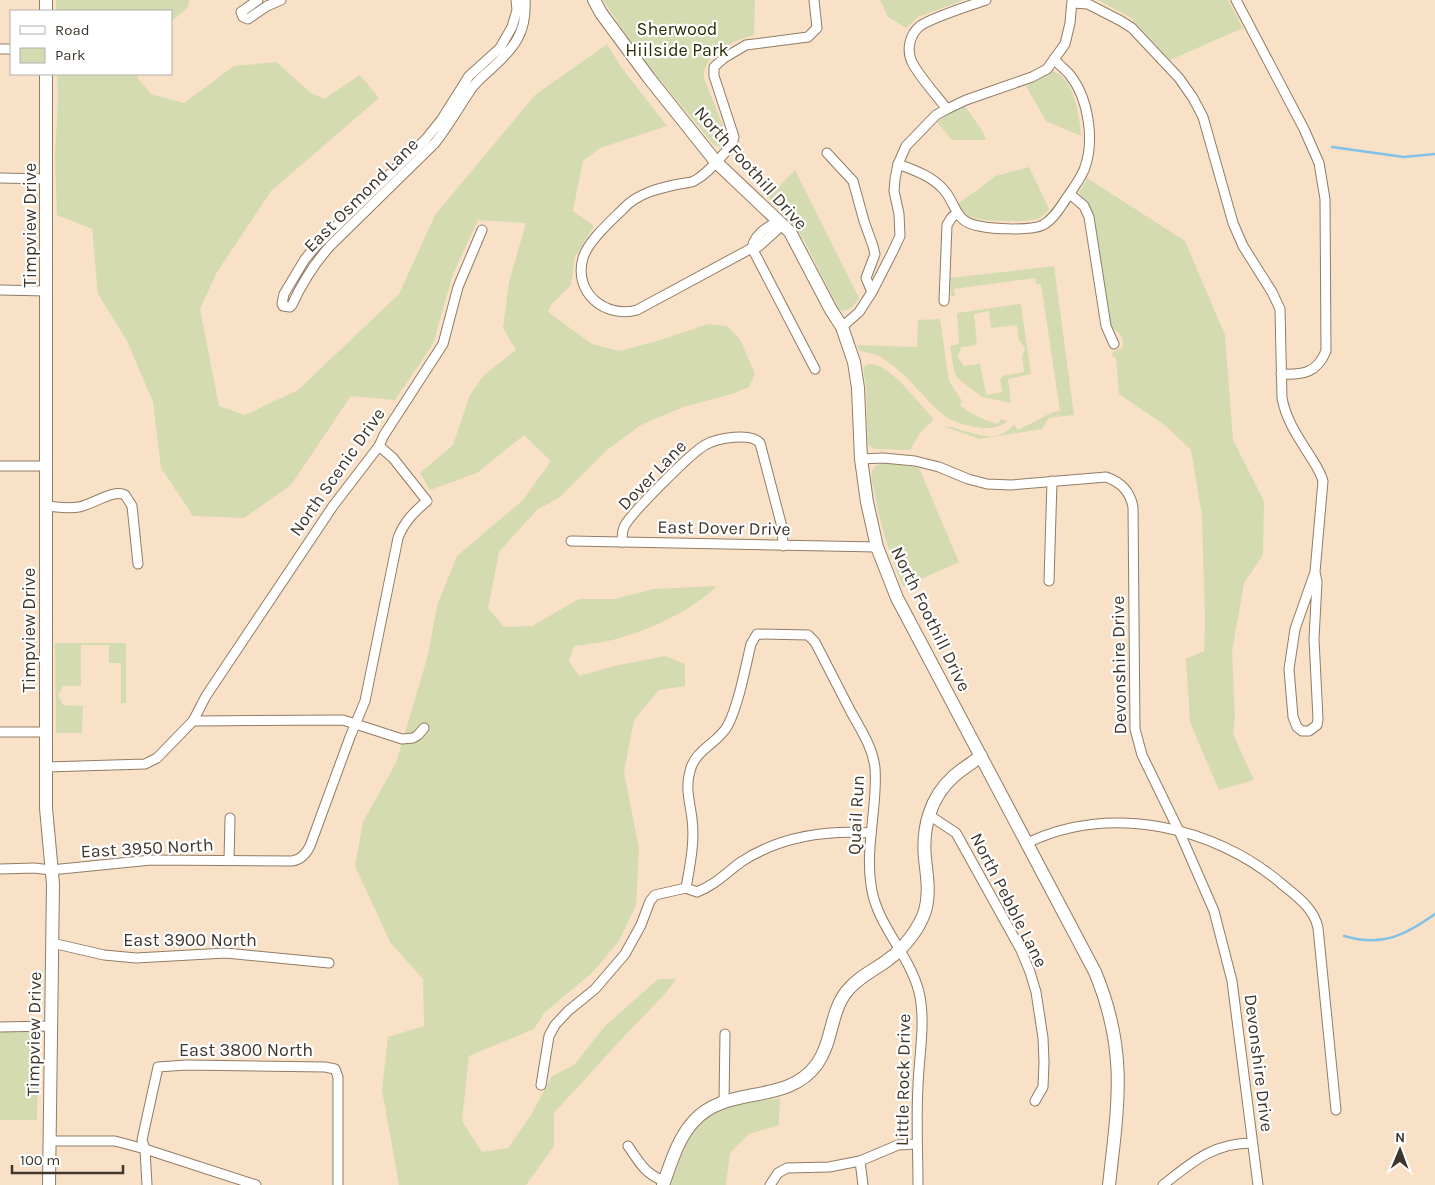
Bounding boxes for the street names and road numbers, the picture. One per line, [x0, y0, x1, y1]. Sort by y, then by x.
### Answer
street label: North Foothill Drive [690, 102, 812, 234]
street label: East Osmond Lane [299, 133, 423, 257]
street label: Timpview Drive [19, 163, 41, 287]
street label: North Scenic Drive [284, 404, 390, 540]
street label: Dover Lane [613, 435, 691, 515]
street label: East Dover Drive [657, 516, 791, 540]
street label: North Foothill Drive [886, 543, 976, 695]
street label: Timpview Drive [18, 568, 40, 692]
street label: Devonshire Drive [1107, 596, 1131, 734]
street label: Quail Run [843, 774, 869, 856]
street label: North Pebble Lane [966, 829, 1052, 971]
street label: East 3950 North [80, 834, 214, 862]
street label: East 3900 North [123, 929, 257, 951]
street label: Timpview Drive [22, 971, 46, 1097]
street label: Devonshire Drive [1240, 993, 1278, 1133]
street label: Little Rock Drive [891, 1014, 915, 1146]
street label: East 3800 North [179, 1039, 313, 1061]

